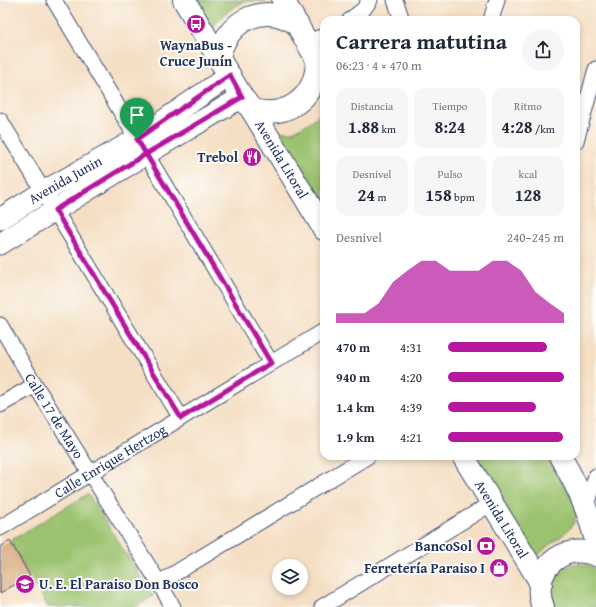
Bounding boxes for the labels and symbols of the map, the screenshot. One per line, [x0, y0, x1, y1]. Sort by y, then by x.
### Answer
bus stop icon: WaynaBus - Cruce Junín [185, 13, 207, 35]
place label: WaynaBus - Cruce Junín [160, 35, 233, 71]
pin [120, 98, 154, 139]
street label: Avenida Litoral [250, 116, 313, 203]
restaurant icon: Trebol [241, 146, 263, 168]
place label: Trebol [197, 147, 239, 167]
street label: Avenida Junin [24, 151, 106, 209]
street label: Calle 17 de Mayo [20, 369, 89, 463]
street label: Calle Enrique Hertzog [50, 419, 170, 503]
street label: Avenida Litoral [470, 476, 534, 562]
bank icon: BancoSol [475, 535, 497, 557]
place label: BancoSol [415, 536, 473, 556]
shop icon: Ferretería Paraiso I [488, 557, 510, 579]
place label: Ferretería Paraiso I [364, 558, 485, 578]
school or university icon: U. E. El Paraiso Don Bosco [14, 573, 36, 595]
place label: U. E. El Paraiso Don Bosco [39, 574, 199, 594]

